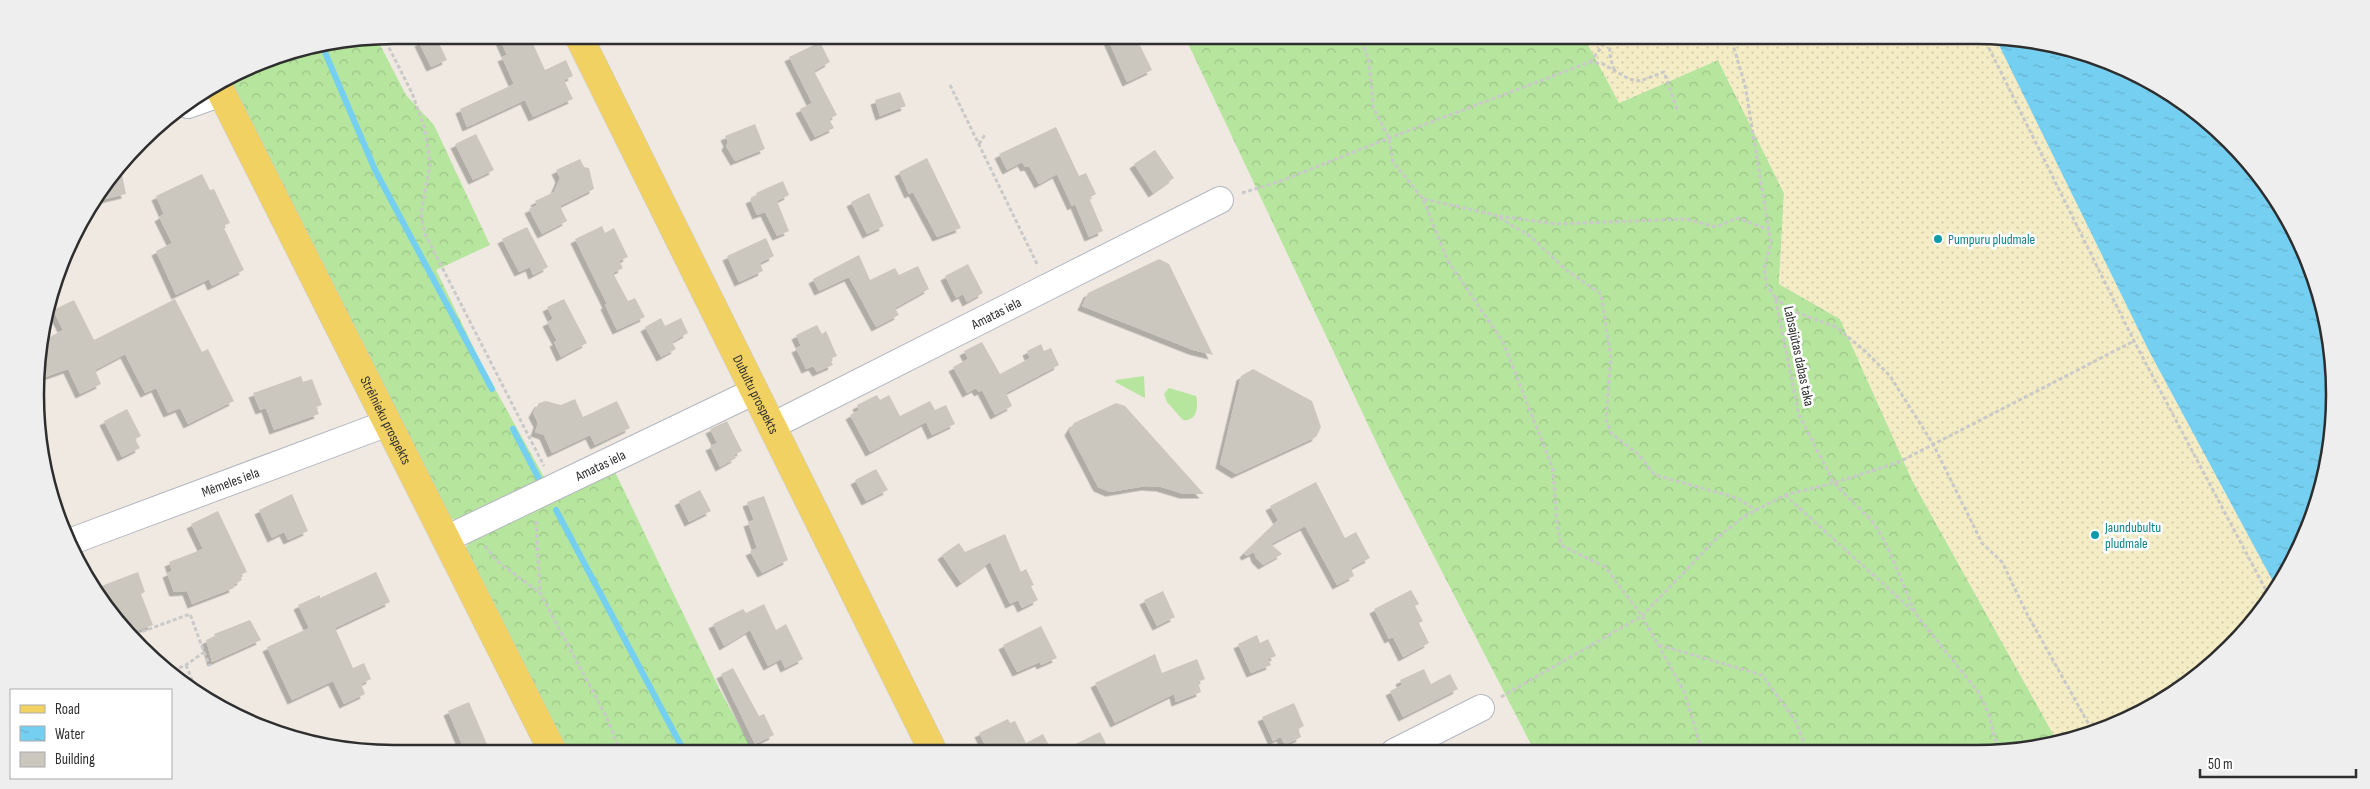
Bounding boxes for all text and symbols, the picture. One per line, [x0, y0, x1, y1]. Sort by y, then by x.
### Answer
place label: Pumpuru pludmale [1948, 231, 2035, 248]
marker: Pumpuru pludmale [1932, 233, 1944, 245]
street label: Amatas iela [967, 293, 1024, 333]
street label: Labsajūtas dabas taka [1780, 304, 1818, 408]
street label: Dubultu prospekts [729, 352, 783, 437]
street label: Strēlnieku prospekts [357, 373, 415, 467]
street label: Amatas iela [571, 446, 628, 485]
street label: Mēmeles iela [199, 463, 262, 500]
place label: Jaundubultu pludmale [2104, 519, 2161, 552]
marker: Jaundubultu pludmale [2089, 529, 2101, 541]
legend [10, 689, 172, 779]
text: Road [55, 700, 80, 719]
text: Water [55, 725, 86, 744]
scale bar [2200, 746, 2356, 778]
text: Building [55, 750, 95, 769]
text: 50 m [2208, 755, 2233, 774]

